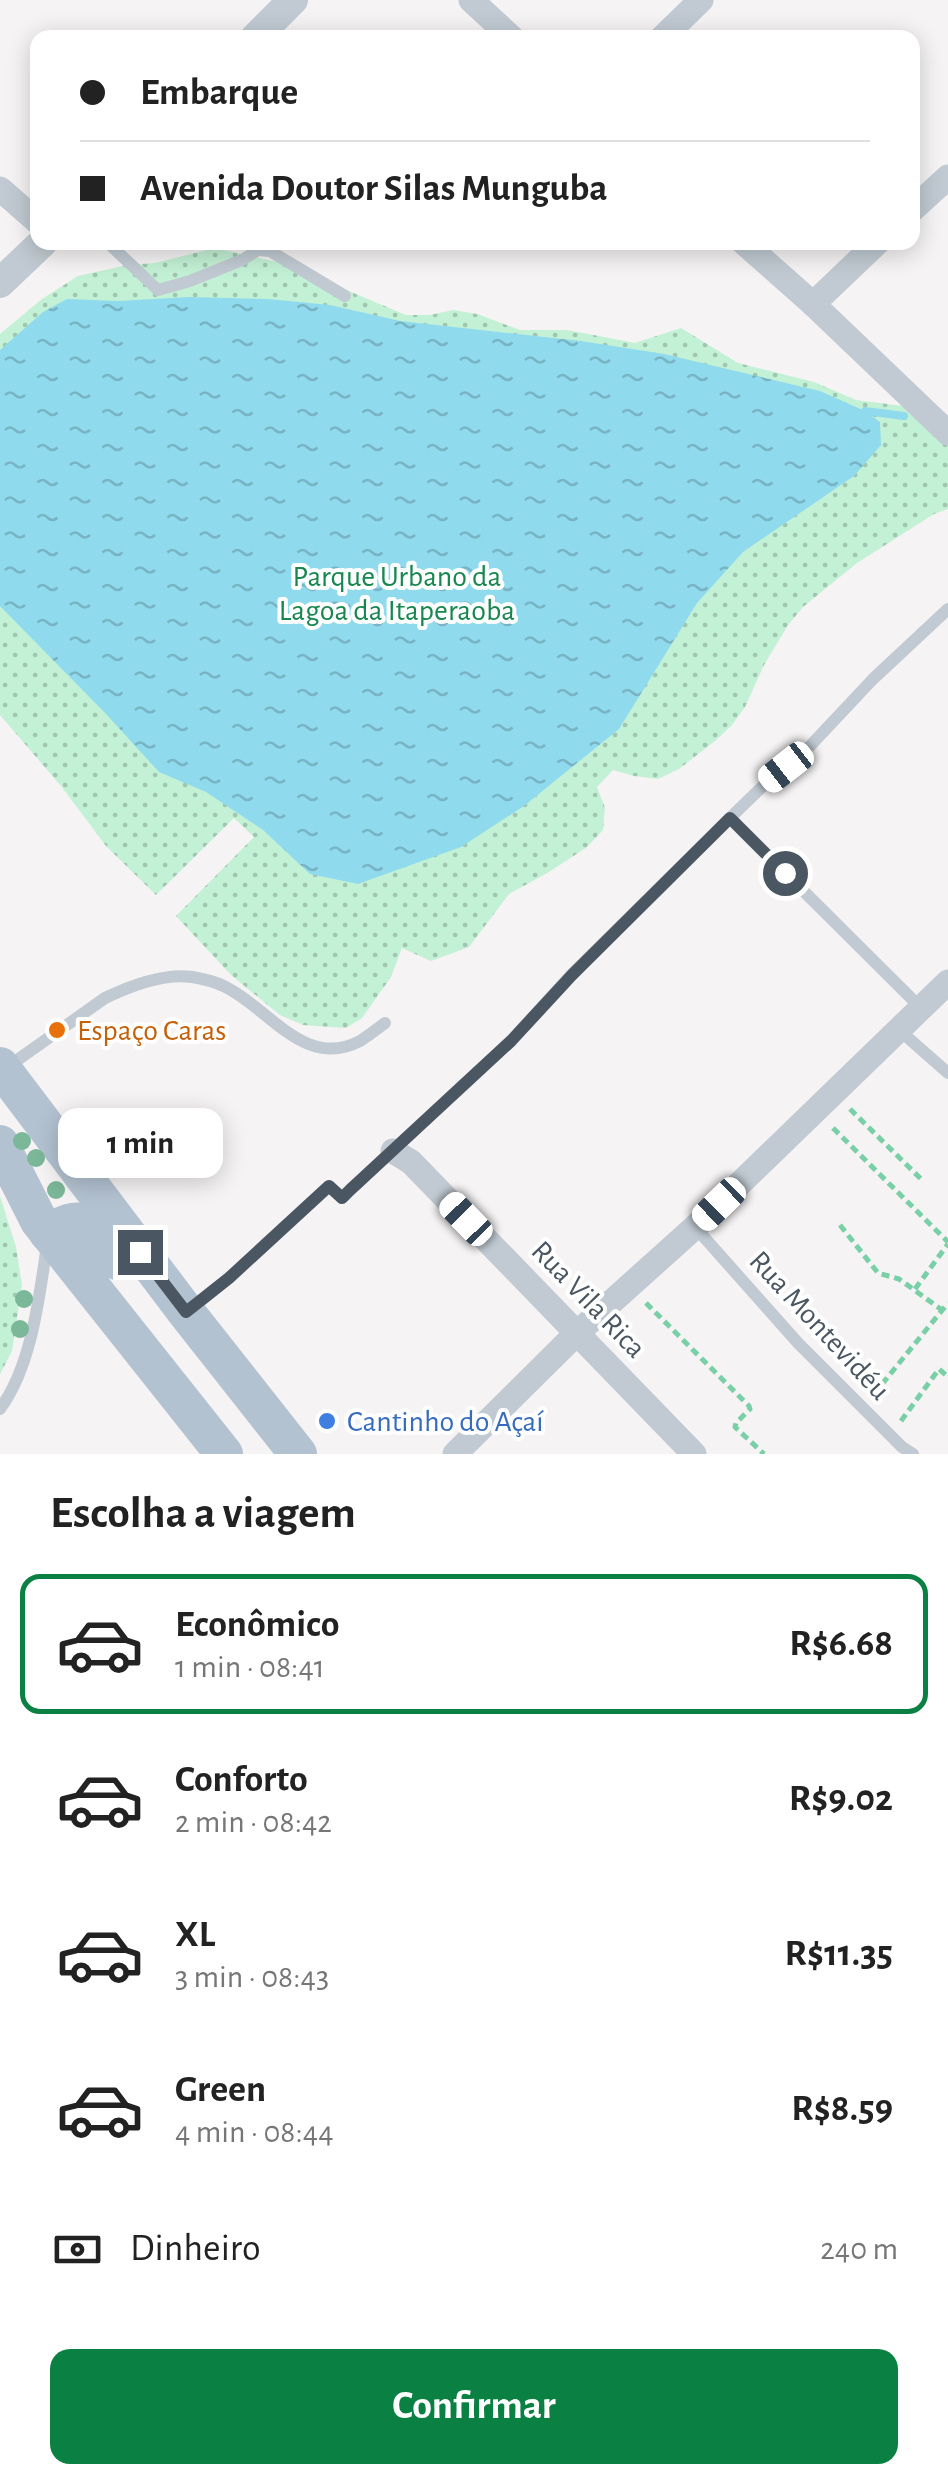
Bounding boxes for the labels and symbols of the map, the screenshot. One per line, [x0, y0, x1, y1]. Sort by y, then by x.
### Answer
park label: Parque Urbano da Lagoa da Itaperaoba [279, 562, 515, 626]
car [753, 737, 819, 797]
route start [763, 851, 808, 896]
place label: Espaço Caras [77, 1016, 226, 1046]
marker: Espaço Caras [46, 1019, 68, 1041]
callout: 1 min [58, 1107, 222, 1177]
car [687, 1172, 751, 1236]
car [434, 1187, 498, 1251]
route end [118, 1230, 163, 1275]
street label: Rua Vila Rica [526, 1235, 651, 1364]
street label: Rua Montevidéu [743, 1246, 895, 1406]
place label: Cantinho do Açaí [347, 1407, 544, 1437]
marker: Cantinho do Açaí [316, 1410, 338, 1432]

